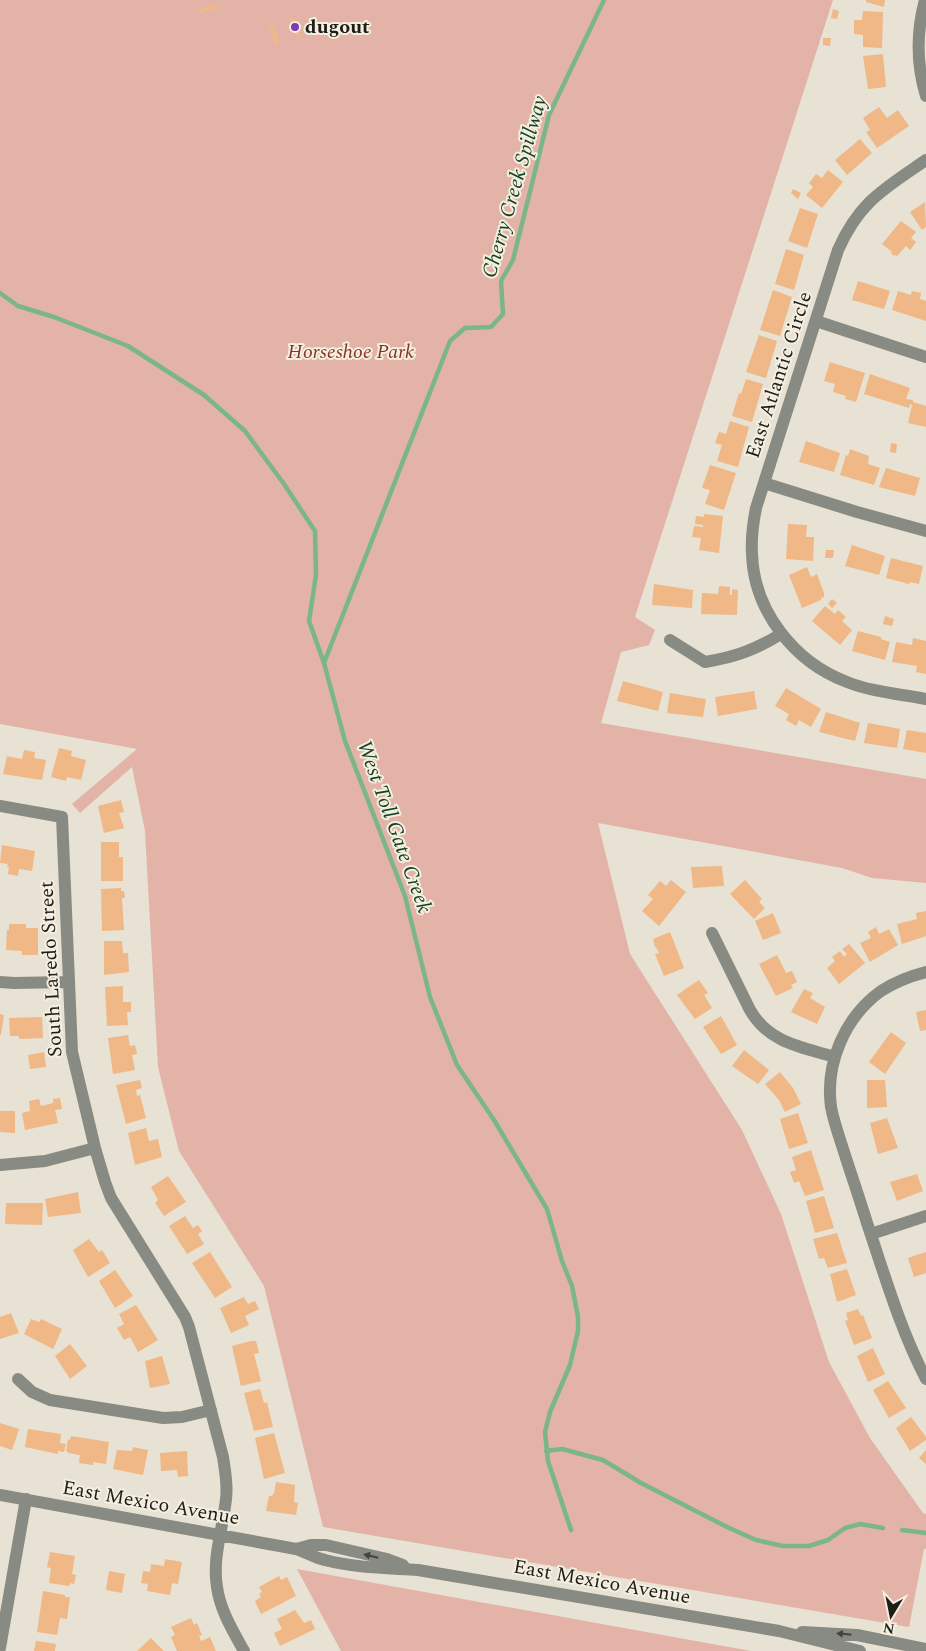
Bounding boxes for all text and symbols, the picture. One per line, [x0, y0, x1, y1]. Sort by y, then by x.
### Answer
place label: dugout [305, 12, 370, 42]
marker: dugout [289, 21, 301, 33]
water label: Cherry Creek Spillway [474, 92, 556, 282]
street label: East Atlantic Circle [738, 288, 820, 462]
park label: Horseshoe Park [288, 337, 415, 367]
water label: West Toll Gate Creek [348, 736, 440, 918]
street label: South Laredo Street [31, 880, 71, 1058]
street label: East Mexico Avenue [60, 1473, 242, 1533]
one-way arrow [363, 1552, 378, 1560]
street label: East Mexico Avenue [511, 1552, 693, 1612]
north arrow [866, 1591, 916, 1641]
text: N [881, 1617, 896, 1640]
one-way arrow [835, 1630, 851, 1638]

